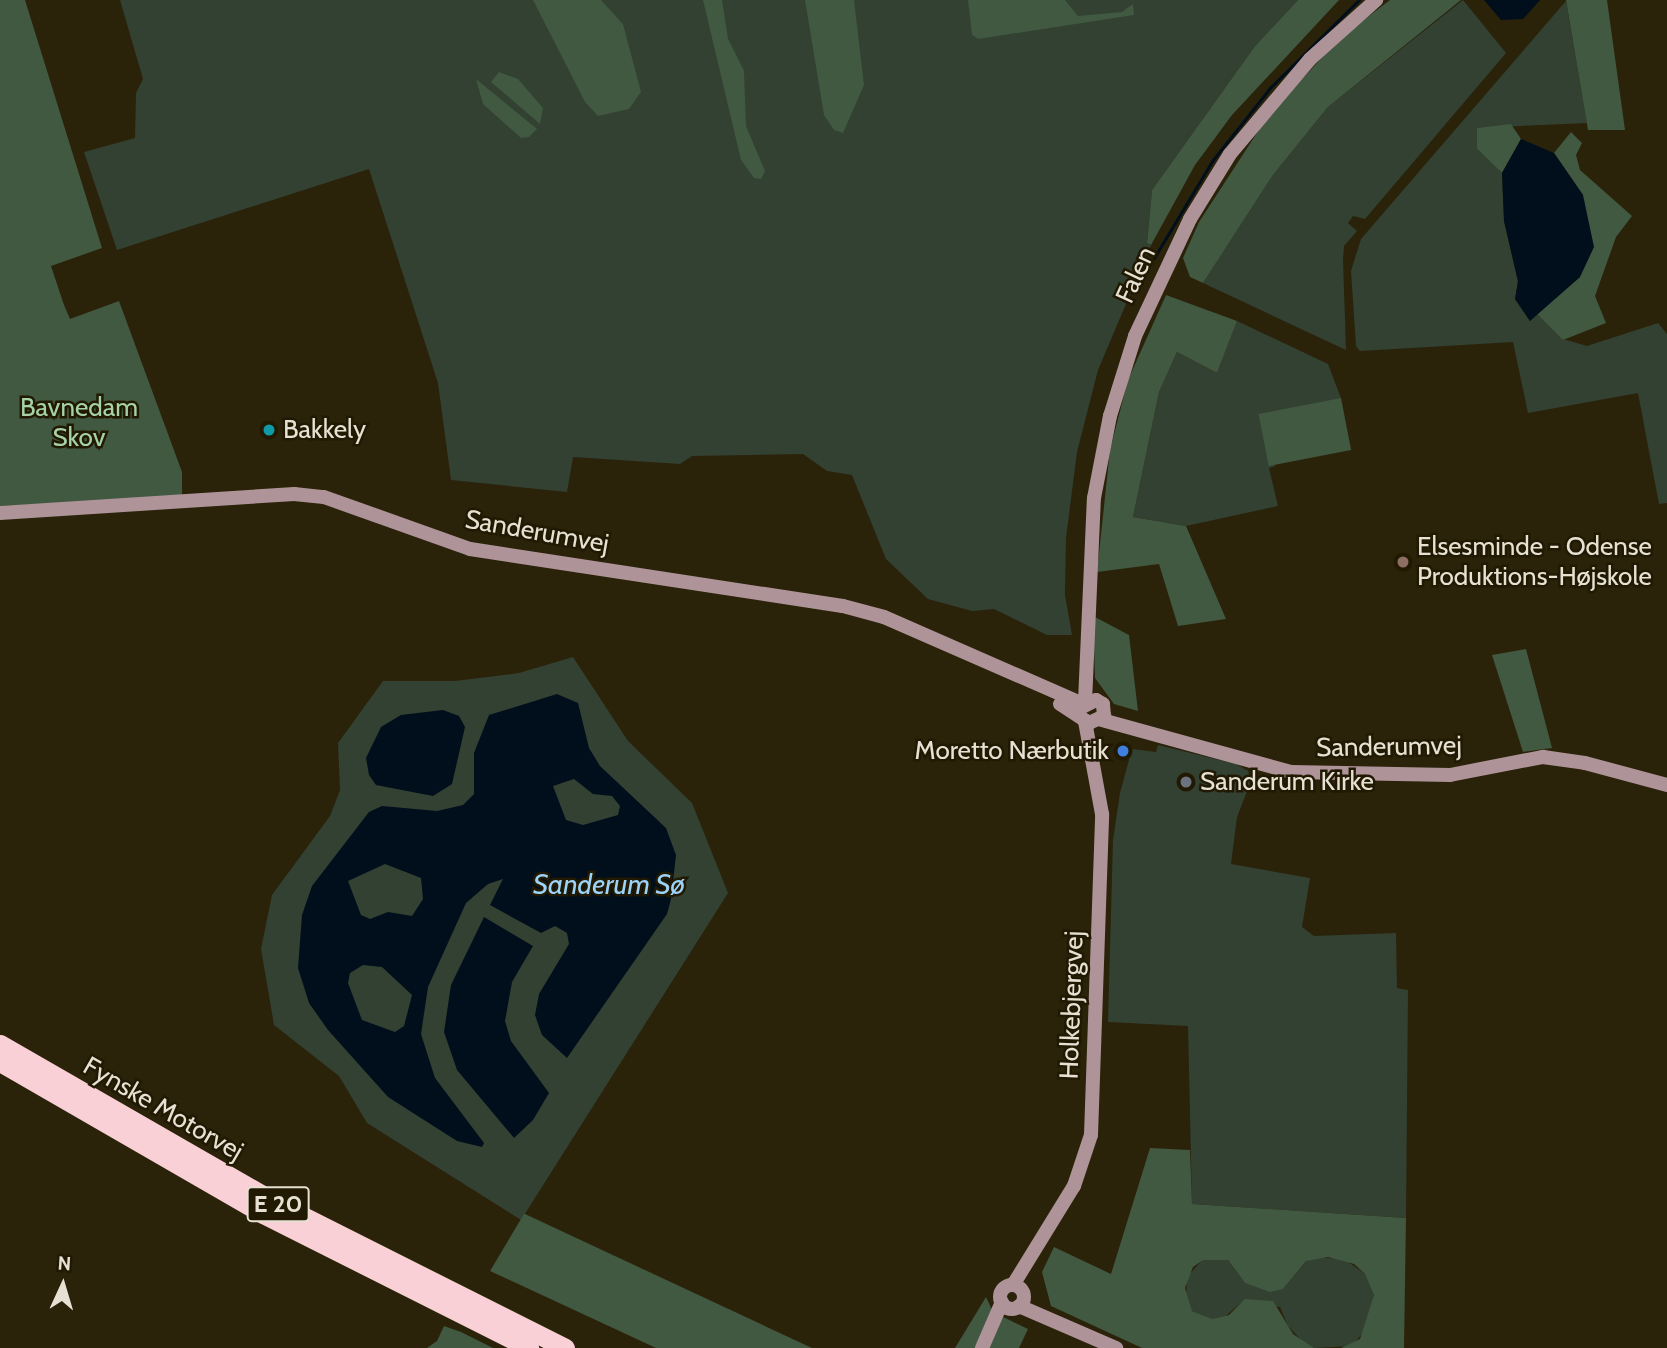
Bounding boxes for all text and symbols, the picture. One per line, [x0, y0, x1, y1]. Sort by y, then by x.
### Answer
street label: Falen [1110, 242, 1162, 308]
park label: Bavnedam Skov [20, 392, 138, 453]
place label: Bakkely [283, 414, 366, 446]
marker: Bakkely [261, 422, 277, 438]
street label: Sanderumvej [463, 504, 611, 560]
place label: Elsesminde - Odense Produktions-Højskole [1417, 531, 1652, 592]
marker: Elsesminde - Odense Produktions-Højskole [1395, 554, 1411, 570]
street label: Sanderumvej [1316, 730, 1462, 764]
place label: Moretto Nærbutik [915, 735, 1109, 767]
marker: Moretto Nærbutik [1115, 743, 1131, 759]
place label: Sanderum Kirke [1200, 766, 1374, 798]
marker: Sanderum Kirke [1178, 774, 1194, 790]
water label: Sanderum Sø [533, 867, 685, 901]
street label: Holkebjergvej [1054, 930, 1090, 1080]
street label: Fynske Motorvej [77, 1051, 249, 1167]
road number: E 20 [246, 1184, 310, 1224]
north arrow [28, 1250, 98, 1320]
text: N [57, 1252, 72, 1275]

